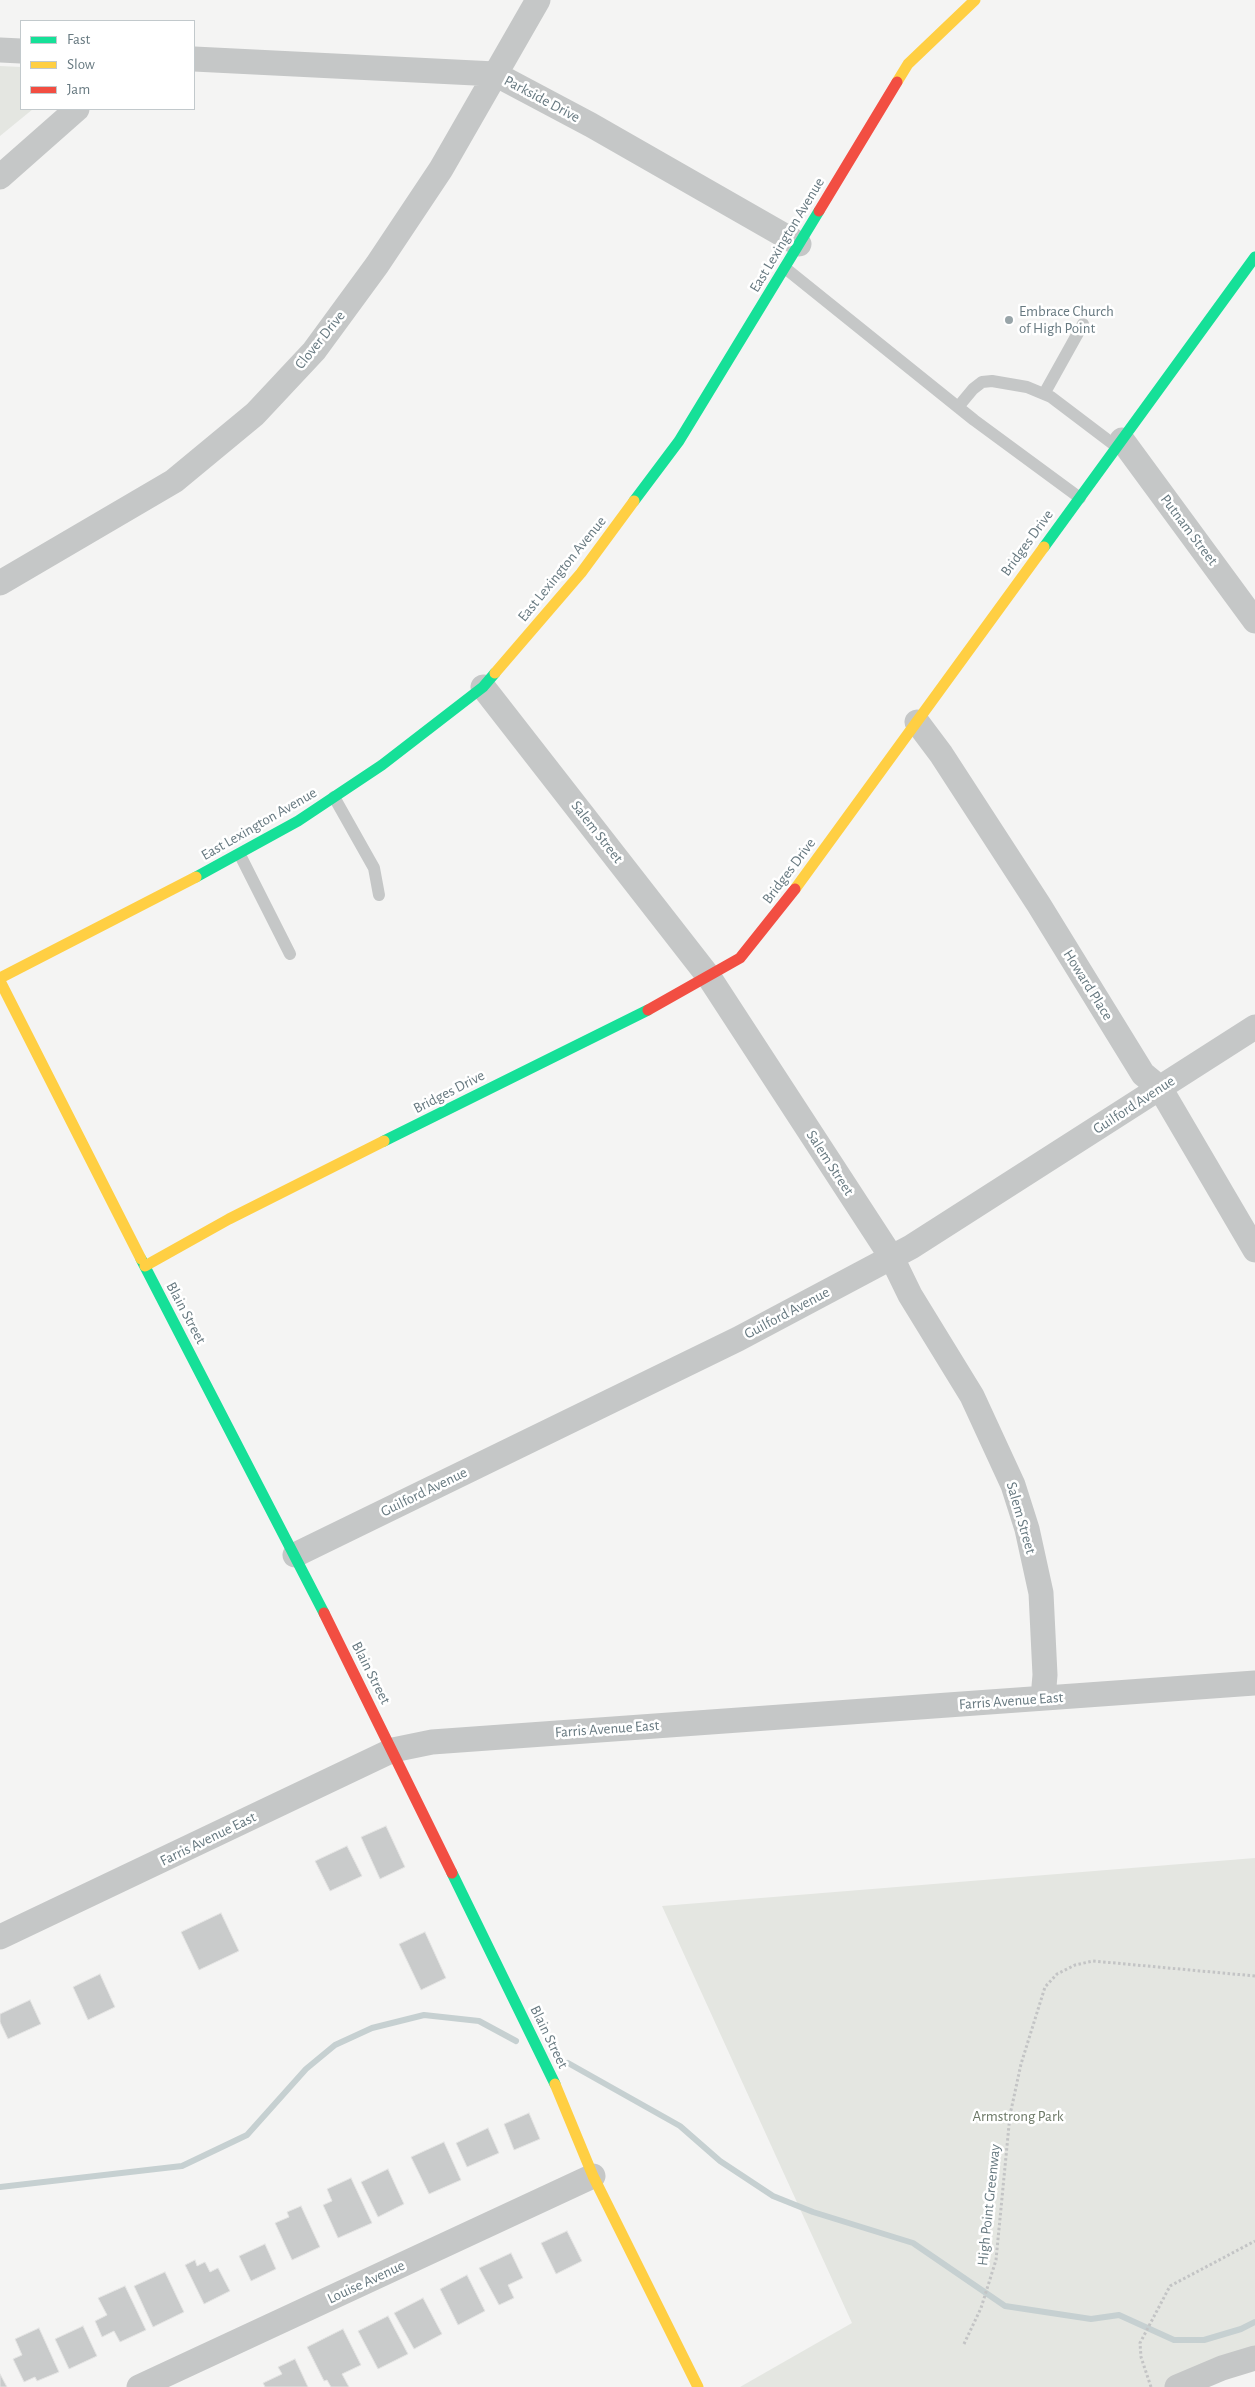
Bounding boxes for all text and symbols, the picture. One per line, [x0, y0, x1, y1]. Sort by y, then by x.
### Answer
legend [20, 20, 195, 110]
text: Fast [67, 32, 90, 47]
text: Slow [67, 57, 95, 72]
street label: Parkside Drive [501, 71, 583, 127]
text: Jam [67, 82, 90, 97]
street label: East Lexington Avenue [746, 174, 828, 296]
place label: Embrace Church of High Point [1019, 302, 1114, 337]
street label: Clover Drive [291, 307, 349, 373]
marker: Embrace Church of High Point [1003, 314, 1015, 326]
street label: Putnam Street [1156, 491, 1222, 569]
street label: Bridges Drive [997, 506, 1057, 580]
street label: East Lexington Avenue [514, 513, 610, 625]
street label: East Lexington Avenue [198, 784, 320, 864]
street label: Salem Street [567, 797, 627, 867]
street label: Bridges Drive [758, 835, 820, 907]
street label: Howard Place [1059, 946, 1117, 1024]
street label: Bridges Drive [410, 1066, 488, 1118]
street label: Guilford Avenue [1090, 1072, 1178, 1138]
street label: Salem Street [802, 1127, 858, 1199]
street label: Blain Street [162, 1279, 210, 1347]
street label: Guilford Avenue [741, 1283, 833, 1343]
street label: Guilford Avenue [378, 1463, 470, 1521]
street label: Salem Street [1002, 1480, 1040, 1556]
street label: Blain Street [348, 1639, 394, 1707]
street label: Farris Avenue East [958, 1688, 1064, 1714]
street label: Farris Avenue East [554, 1716, 660, 1742]
street label: Farris Avenue East [157, 1808, 259, 1870]
street label: Blain Street [526, 2003, 572, 2071]
park label: Armstrong Park [972, 2107, 1064, 2125]
street label: High Point Greenway [974, 2143, 1004, 2267]
street label: Louise Avenue [324, 2256, 408, 2308]

